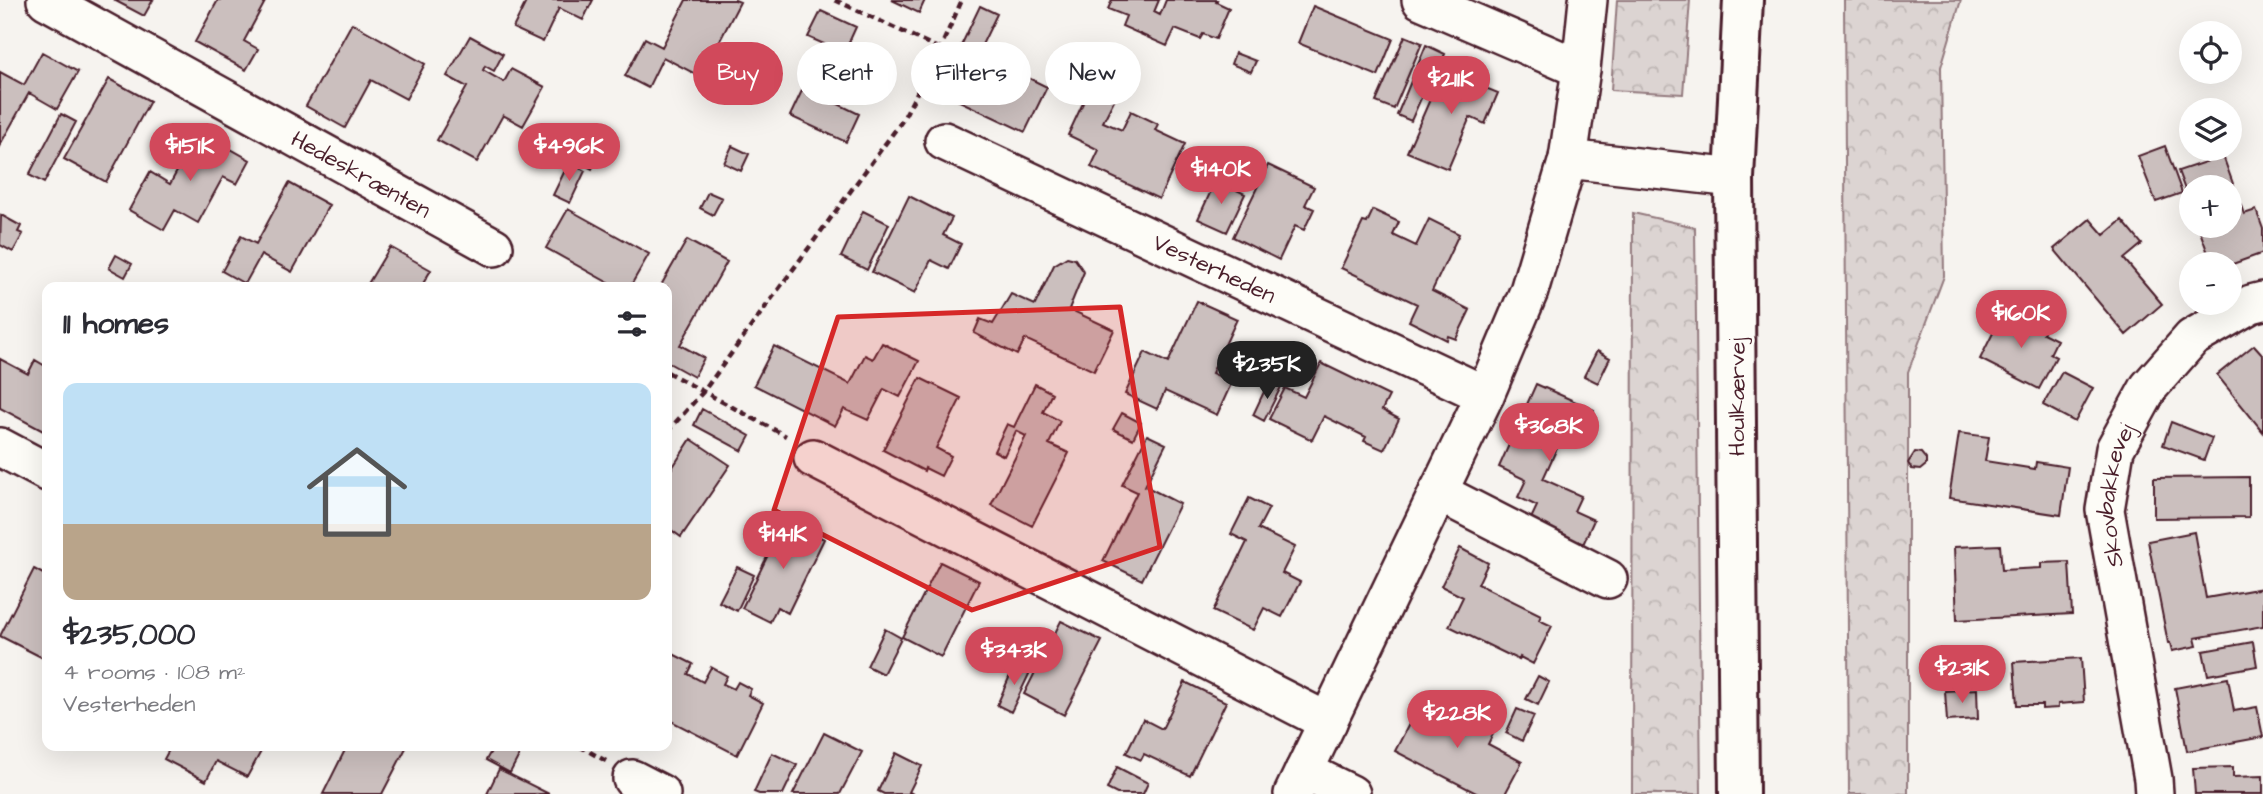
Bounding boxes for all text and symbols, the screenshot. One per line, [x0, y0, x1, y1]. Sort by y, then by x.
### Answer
map controls [2179, 21, 2242, 315]
button: locate [2179, 21, 2242, 84]
chip: Buy [693, 42, 783, 105]
chip: Rent [797, 42, 897, 105]
chip: Filters [911, 42, 1031, 105]
chip: New [1045, 42, 1141, 105]
pin: $211K [1402, 57, 1500, 116]
text: $211K [1428, 63, 1474, 95]
button: layers [2179, 98, 2242, 161]
street label: Hedeskrænten [285, 123, 436, 226]
pin: $151K [141, 124, 239, 183]
pin: $496K [520, 124, 618, 183]
text: $151K [166, 130, 214, 162]
text: $496K [534, 130, 604, 162]
pin: $140K [1172, 146, 1270, 206]
text: $140K [1191, 153, 1251, 185]
button: + [2179, 175, 2242, 238]
street label: Vesterheden [1147, 226, 1281, 312]
button: − [2179, 252, 2242, 315]
pin: $160K [1972, 290, 2070, 350]
text: $160K [1992, 297, 2050, 329]
text: 11 homes [63, 303, 169, 345]
icon: filters [613, 305, 651, 343]
street label: Houlkærvej [1721, 338, 1753, 456]
pin: $235K [1218, 342, 1316, 401]
text: $235K [1233, 348, 1301, 380]
pin: $368K [1500, 404, 1598, 463]
text: $368K [1515, 410, 1583, 442]
street label: Skovbakkevej [2090, 417, 2143, 570]
icon: home [294, 429, 420, 555]
pin: $141K [734, 512, 832, 571]
text: $141K [759, 518, 807, 550]
text: $235,000 [63, 614, 195, 656]
pin: $343K [965, 628, 1063, 687]
text: $343K [981, 634, 1047, 666]
pin: $231K [1913, 646, 2011, 705]
text: $231K [1935, 652, 1989, 684]
text: 4 rooms · 108 m² [63, 656, 246, 688]
text: Vesterheden [63, 688, 195, 720]
pin: $228K [1408, 690, 1506, 750]
text: $228K [1423, 697, 1491, 729]

